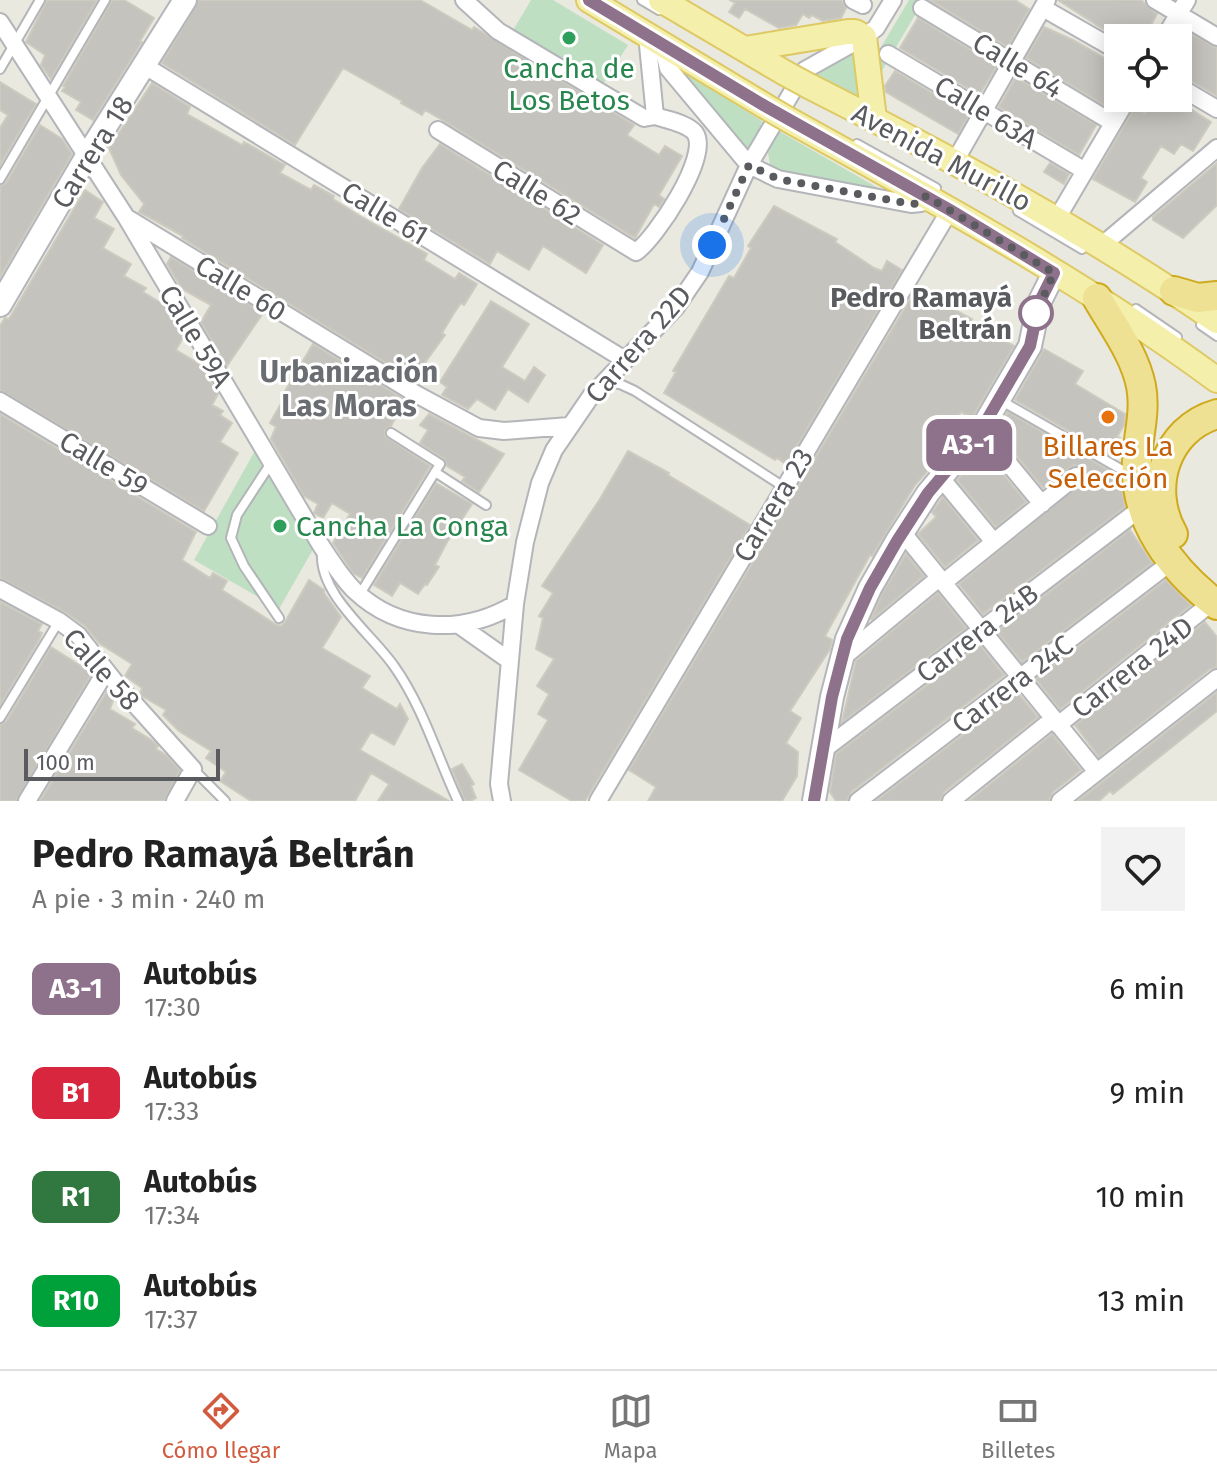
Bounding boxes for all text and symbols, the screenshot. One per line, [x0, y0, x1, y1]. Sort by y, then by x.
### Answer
map controls [1104, 24, 1192, 112]
button: locate [1104, 24, 1192, 112]
street label: Calle 64 [967, 26, 1069, 105]
marker: Cancha de Los Betos [560, 29, 578, 47]
place label: Cancha de Los Betos [503, 52, 635, 117]
street label: Calle 63A [928, 69, 1043, 156]
street label: Carrera 18 [45, 90, 140, 215]
street label: Avenida Murillo [847, 96, 1037, 219]
street label: Calle 62 [487, 153, 587, 232]
street label: Calle 61 [336, 175, 434, 252]
your location [692, 225, 732, 265]
street label: Calle 60 [189, 249, 292, 328]
street label: Calle 59A [152, 279, 239, 393]
street label: Carrera 22D [578, 279, 698, 410]
place label: Pedro Ramayá Beltrán [830, 281, 1012, 346]
marker: Pedro Ramayá Beltrán [1019, 296, 1053, 330]
district label: Urbanización Las Moras [260, 354, 438, 424]
marker: Billares La Selección [1099, 408, 1117, 426]
line badge: A3-1 [913, 419, 1025, 471]
street label: Calle 59 [53, 424, 154, 503]
text: A3-1 [942, 428, 996, 461]
place label: Billares La Selección [1042, 430, 1174, 495]
street label: Carrera 23 [727, 442, 820, 568]
place label: Cancha La Conga [296, 510, 509, 543]
marker: Cancha La Conga [271, 517, 289, 535]
street label: Carrera 24B [910, 577, 1045, 690]
street label: Carrera 24D [1065, 610, 1200, 725]
street label: Calle 58 [56, 622, 147, 717]
street label: Carrera 24C [945, 628, 1080, 741]
scale bar [24, 745, 220, 781]
text: 100 m [36, 749, 95, 776]
button: heart [1101, 827, 1185, 911]
text: Pedro Ramayá Beltrán [32, 831, 415, 877]
text: A pie · 3 min · 240 m [32, 884, 265, 915]
text: Autobús [144, 956, 257, 992]
text: 6 min [1109, 971, 1185, 1007]
text: A3-1 [49, 972, 103, 1005]
text: 17:30 [144, 992, 201, 1023]
text: Autobús [144, 1060, 257, 1096]
text: 9 min [1110, 1075, 1185, 1111]
text: B1 [61, 1076, 91, 1109]
text: 17:33 [144, 1096, 199, 1127]
text: Autobús [144, 1164, 257, 1200]
text: 10 min [1096, 1179, 1185, 1215]
text: R1 [61, 1180, 91, 1213]
text: 17:34 [144, 1200, 200, 1231]
text: Autobús [144, 1268, 257, 1304]
text: 13 min [1097, 1283, 1185, 1319]
text: R10 [53, 1284, 99, 1317]
text: 17:37 [144, 1304, 198, 1335]
tab: Cómo llegar [162, 1389, 280, 1464]
tab: Mapa [604, 1389, 658, 1464]
tab: Billetes [981, 1389, 1055, 1464]

